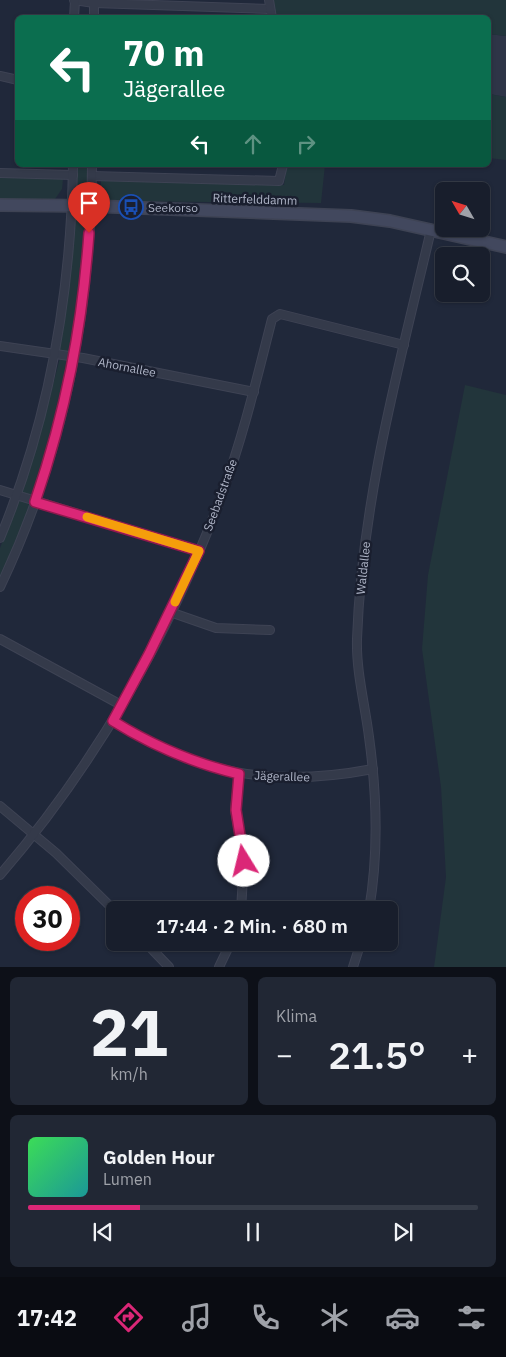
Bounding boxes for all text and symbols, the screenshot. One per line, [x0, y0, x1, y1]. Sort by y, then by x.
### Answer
text: 70 m [123, 30, 205, 76]
icon: left [40, 35, 105, 100]
text: Jägerallee [123, 74, 225, 103]
icon: left [186, 130, 214, 158]
icon: ahead [239, 130, 267, 158]
icon: right [292, 130, 320, 158]
pin [68, 182, 110, 233]
north arrow [435, 182, 490, 238]
map controls [435, 182, 490, 302]
icon: arrive [75, 189, 103, 217]
street label: Ritterfelddamm [212, 190, 298, 208]
bus stop icon: Seekorso [118, 194, 144, 220]
place label: Seekorso [148, 200, 198, 215]
button: search [435, 247, 490, 302]
street label: Ahornallee [97, 354, 158, 380]
street label: Seebadstraße [200, 457, 240, 533]
street label: Waldallee [353, 540, 373, 595]
street label: Jägerallee [254, 768, 311, 784]
position arrow [217, 834, 269, 886]
speed limit sign: 30 [15, 886, 80, 951]
text: 17:44 · 2 Min. · 680 m [156, 914, 348, 938]
text: 21 [90, 989, 168, 1074]
text: Klima [276, 1006, 317, 1026]
text: 21.5° [328, 1030, 426, 1079]
text: − [276, 1036, 293, 1073]
text: + [461, 1036, 478, 1073]
text: km/h [110, 1064, 148, 1084]
text: Golden Hour [103, 1145, 215, 1169]
text: Lumen [103, 1169, 152, 1189]
icon: previous [89, 1218, 117, 1246]
icon: pause [239, 1218, 267, 1246]
icon: next [389, 1218, 417, 1246]
icon: directions [111, 1300, 146, 1335]
icon: music [179, 1300, 214, 1335]
icon: phone [248, 1300, 283, 1335]
icon: climate [317, 1300, 352, 1335]
icon: car [385, 1300, 420, 1335]
icon: filters [454, 1300, 489, 1335]
text: 17:42 [17, 1303, 77, 1332]

